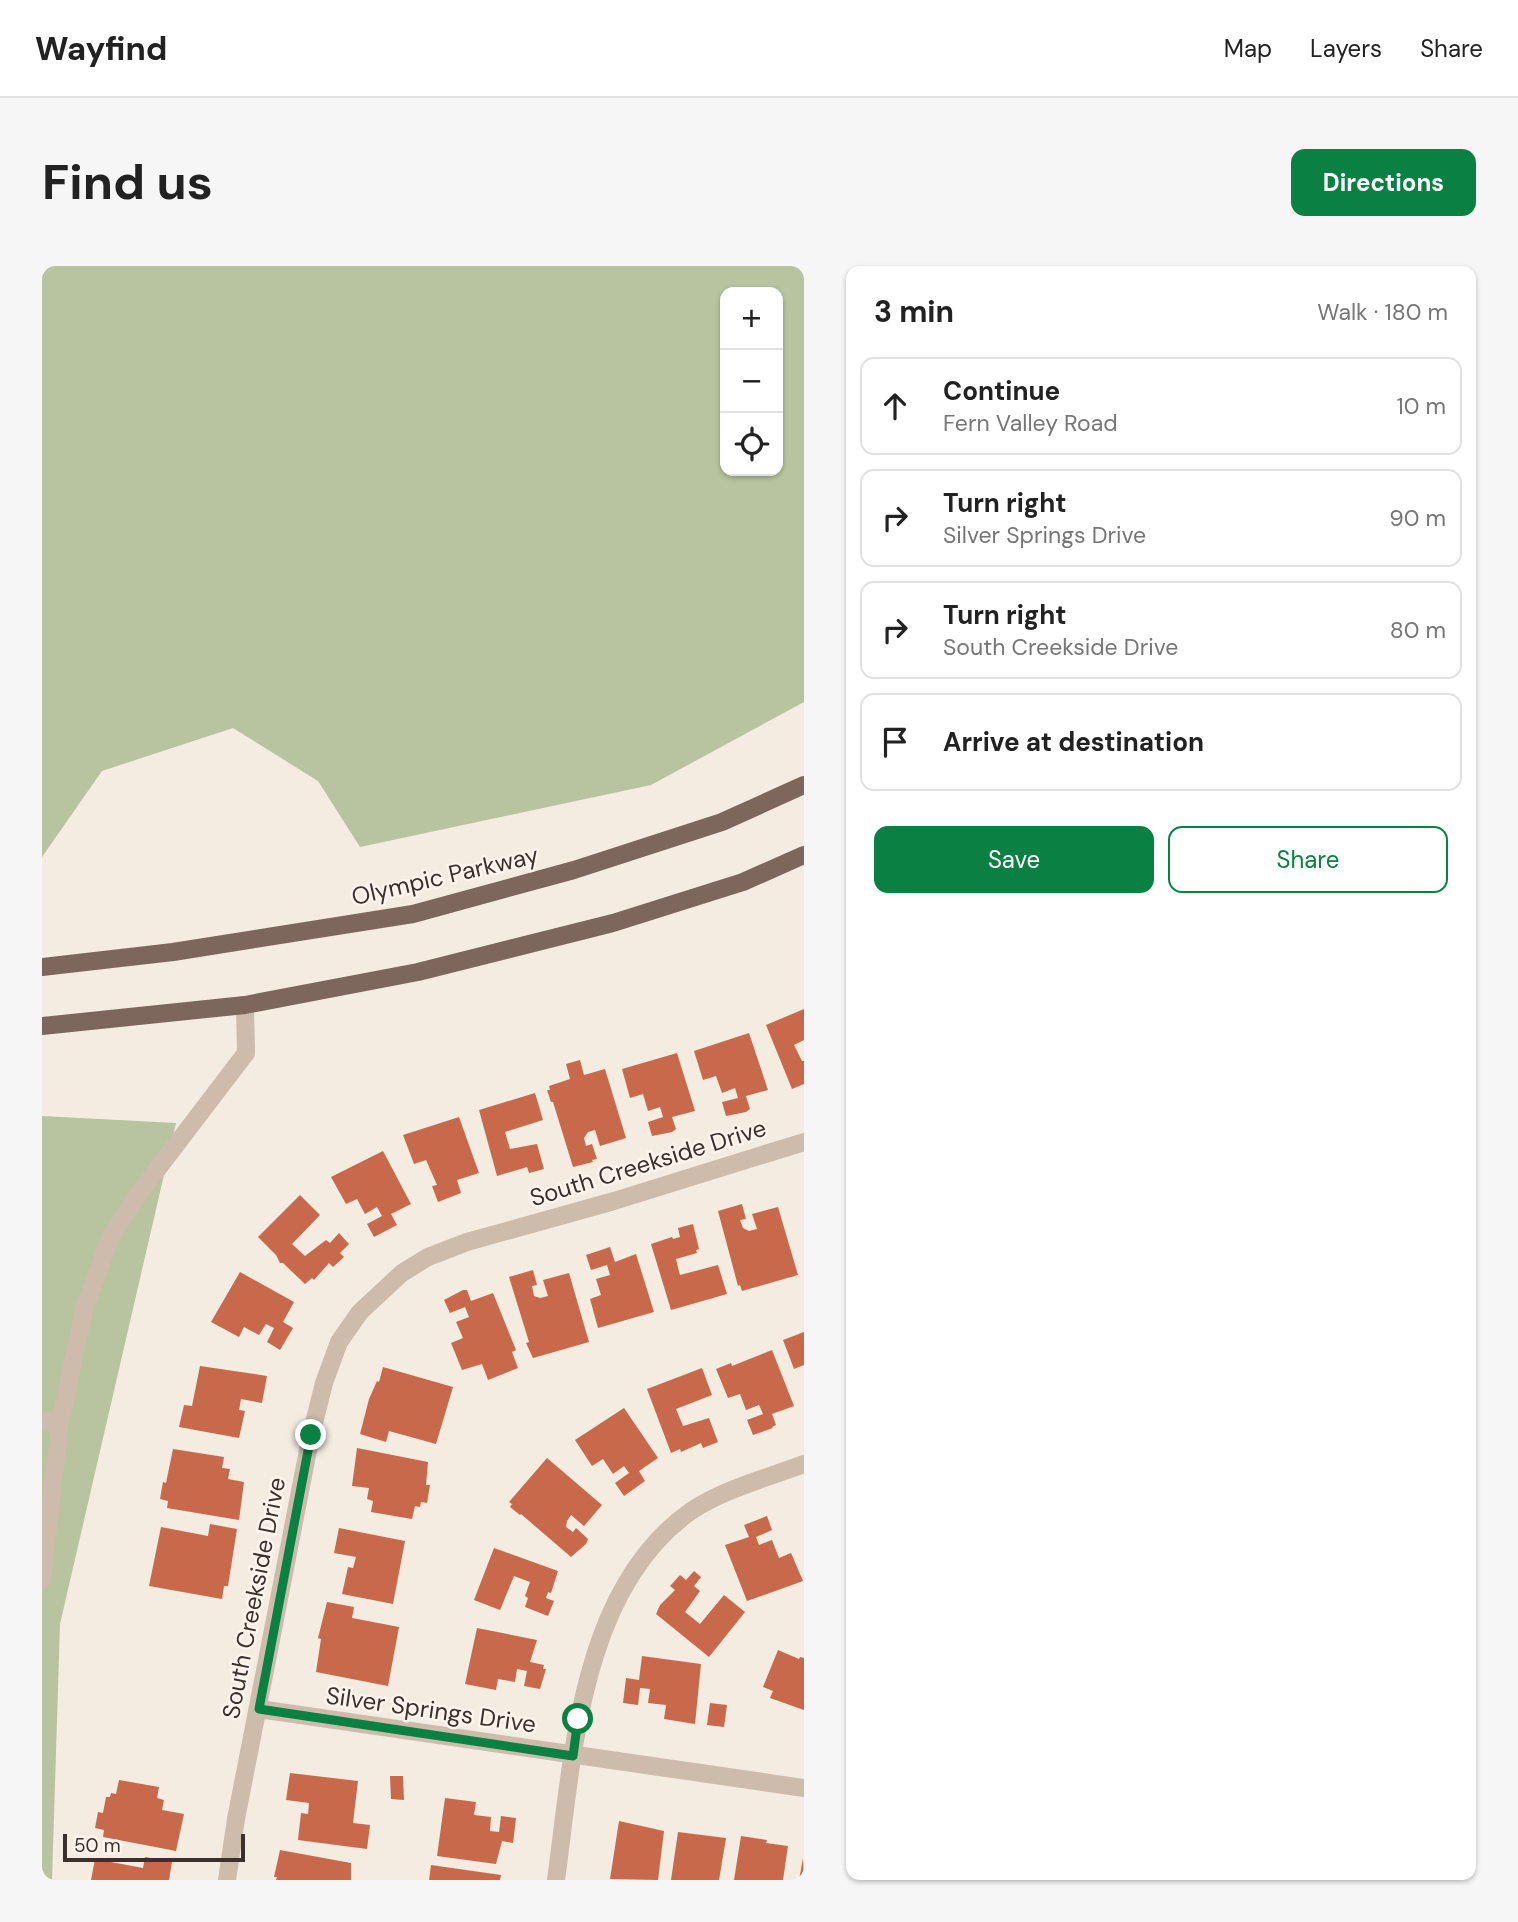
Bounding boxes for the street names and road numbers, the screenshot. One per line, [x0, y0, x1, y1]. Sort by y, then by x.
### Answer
street label: Olympic Parkway [348, 839, 541, 912]
street label: South Creekside Drive [526, 1112, 770, 1213]
street label: South Creekside Drive [215, 1474, 292, 1721]
street label: Silver Springs Drive [324, 1679, 538, 1740]

